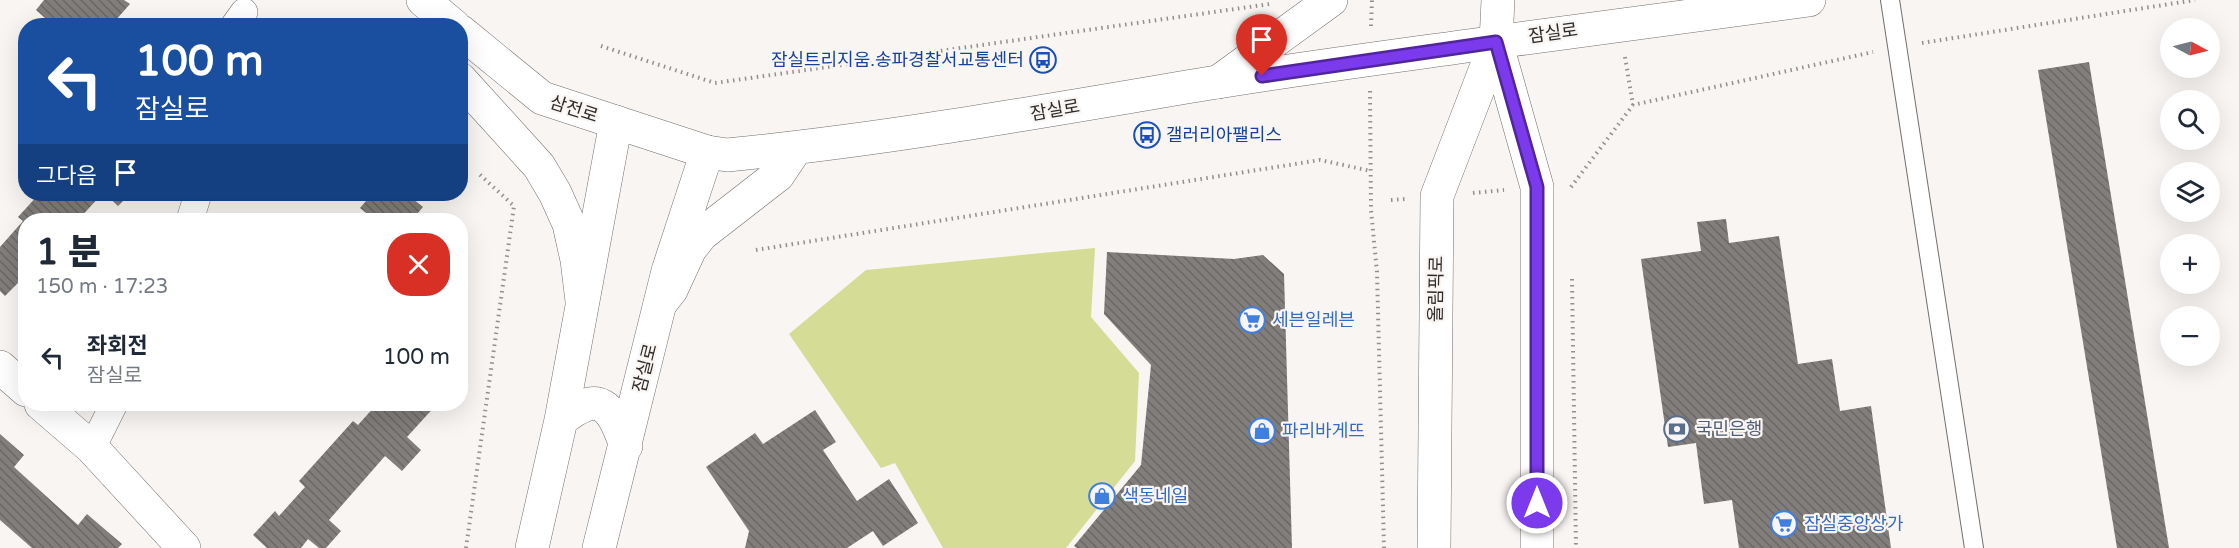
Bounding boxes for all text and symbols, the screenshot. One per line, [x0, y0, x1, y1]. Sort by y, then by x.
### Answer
pin [1236, 14, 1287, 76]
north arrow [2160, 18, 2220, 78]
map controls [2160, 18, 2220, 366]
street label: 잠실로 [1527, 19, 1579, 47]
icon: arrive [1245, 23, 1278, 56]
text: 100 m [135, 36, 264, 87]
icon: left [36, 42, 114, 120]
bus stop icon: 잠실트리지움.송파경찰서교통센터 [1028, 45, 1058, 75]
place label: 잠실트리지움.송파경찰서교통센터 [771, 49, 1024, 71]
button: search [2160, 90, 2220, 150]
street label: 삼전로 [547, 91, 601, 127]
text: 잠실로 [135, 93, 210, 126]
street label: 잠실로 [1029, 95, 1081, 125]
bus stop icon: 갤러리아팰리스 [1132, 120, 1162, 150]
place label: 갤러리아팰리스 [1166, 124, 1282, 146]
icon: arrive [109, 156, 142, 189]
button: layers [2160, 162, 2220, 222]
text: 그다음 [36, 163, 97, 189]
text: 1 분 [36, 231, 101, 274]
button: close [387, 233, 450, 296]
button: + [2160, 234, 2220, 294]
street label: 올림픽로 [1424, 256, 1448, 322]
text: 150 m · 17:23 [36, 275, 168, 299]
supermarket icon: 세븐일레븐 [1237, 305, 1267, 335]
button: − [2160, 306, 2220, 366]
place label: 세븐일레븐 [1272, 309, 1355, 331]
text: 좌회전 [87, 333, 148, 359]
icon: left [36, 341, 69, 374]
street label: 잠실로 [628, 341, 662, 395]
text: 100 m [383, 344, 450, 370]
text: 잠실로 [87, 364, 142, 388]
bank icon: 국민은행 [1662, 414, 1692, 444]
shop icon: 파리바게뜨 [1247, 416, 1277, 446]
place label: 국민은행 [1696, 418, 1762, 440]
place label: 파리바게뜨 [1282, 420, 1365, 442]
position arrow [1505, 471, 1569, 535]
shop icon: 색동네일 [1087, 481, 1117, 511]
place label: 색동네일 [1122, 485, 1188, 507]
supermarket icon: 잠실중앙상가 [1769, 509, 1799, 539]
place label: 잠실중앙상가 [1804, 513, 1904, 535]

